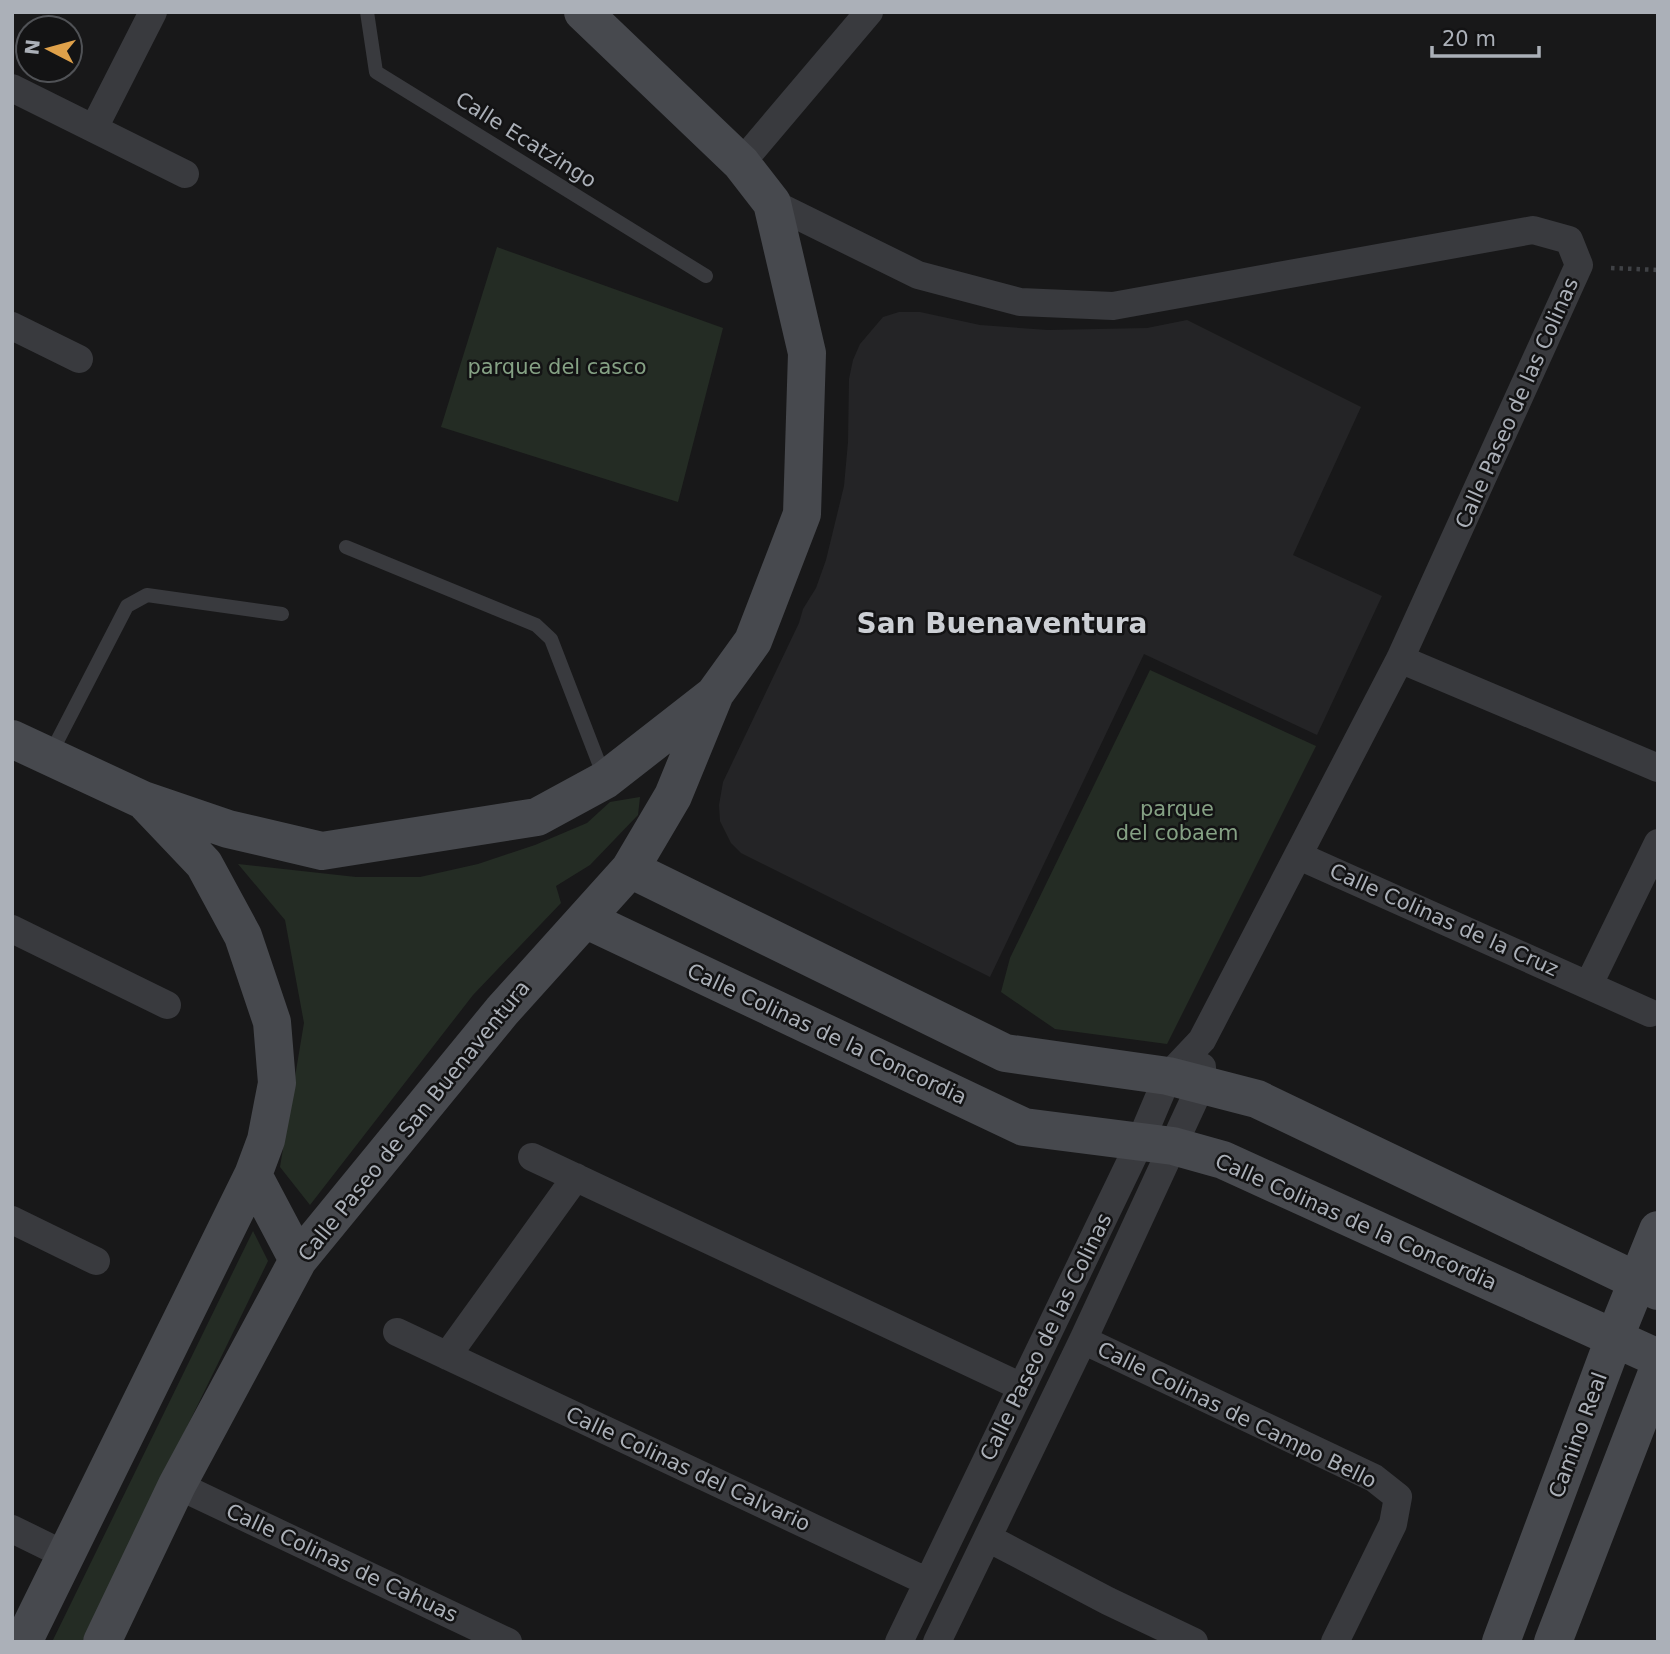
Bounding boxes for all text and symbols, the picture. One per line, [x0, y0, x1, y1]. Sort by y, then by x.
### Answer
north arrow [14, 14, 84, 84]
scale bar [1432, 14, 1539, 58]
text: 20 m [1442, 27, 1496, 51]
text: N [20, 38, 44, 56]
street label: Calle Ecatzingo [451, 87, 601, 193]
street label: Calle Paseo de las Colinas [1451, 274, 1583, 532]
park label: parque del casco [467, 355, 647, 379]
district label: San Buenaventura [856, 607, 1148, 640]
park label: parque del cobaem [1116, 797, 1238, 845]
street label: Calle Colinas de la Cruz [1326, 859, 1562, 981]
street label: Calle Colinas de la Concordia [683, 959, 971, 1109]
street label: Calle Paseo de San Buenaventura [293, 976, 535, 1266]
street label: Calle Colinas de la Concordia [1212, 1149, 1500, 1295]
street label: Calle Paseo de las Colinas [976, 1209, 1116, 1465]
street label: Calle Colinas de Campo Bello [1094, 1337, 1380, 1493]
street label: Camino Real [1544, 1369, 1612, 1501]
street label: Calle Colinas del Calvario [562, 1402, 814, 1536]
street label: Calle Colinas de Cahuas [222, 1499, 462, 1627]

